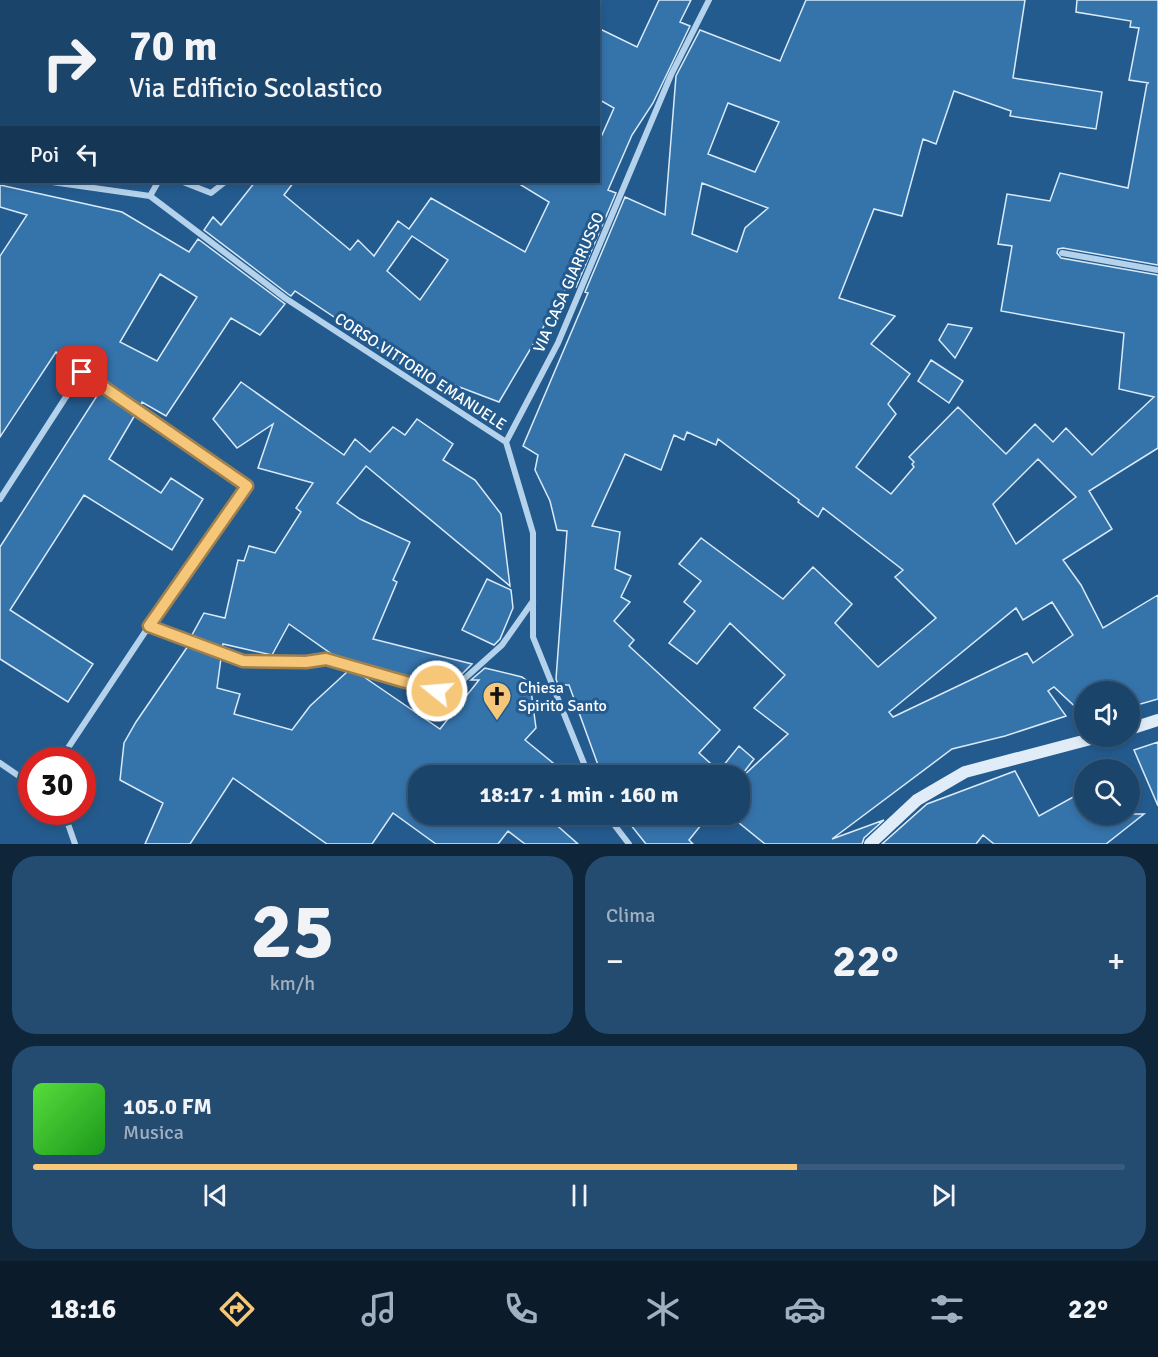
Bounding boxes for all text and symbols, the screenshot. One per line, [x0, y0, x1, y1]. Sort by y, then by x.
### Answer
text: 70 m [129, 21, 218, 72]
icon: right [30, 24, 108, 102]
text: Via Edificio Scolastico [129, 72, 383, 105]
icon: left [71, 138, 104, 171]
text: Poi [30, 141, 59, 168]
street label: VIA CASA GIARRUSSO [529, 209, 609, 356]
street label: CORSO VITTORIO EMANUELE [331, 309, 510, 435]
pin [56, 346, 107, 397]
icon: arrive [65, 355, 98, 388]
position arrow [405, 659, 469, 723]
place label: Chiesa Spirito Santo [518, 678, 607, 716]
church icon: Chiesa Spirito Santo [481, 680, 513, 722]
map controls [1074, 681, 1140, 825]
button: sound [1074, 681, 1140, 747]
speed limit sign: 30 [18, 747, 96, 825]
button: search [1074, 759, 1140, 825]
text: 18:17 · 1 min · 160 m [479, 781, 679, 808]
text: 25 [250, 884, 335, 980]
text: Clima [606, 903, 655, 928]
text: 22° [832, 934, 899, 989]
text: − [606, 941, 624, 982]
text: + [1107, 941, 1125, 982]
text: km/h [270, 971, 315, 996]
text: 105.0 FM [123, 1093, 212, 1120]
text: Musica [123, 1120, 184, 1145]
icon: previous [199, 1179, 232, 1212]
icon: pause [563, 1179, 596, 1212]
icon: next [927, 1179, 960, 1212]
icon: directions [216, 1288, 258, 1330]
icon: music [358, 1288, 400, 1330]
icon: phone [500, 1288, 542, 1330]
icon: climate [642, 1288, 684, 1330]
icon: car [784, 1288, 826, 1330]
icon: filters [926, 1288, 968, 1330]
text: 18:16 [50, 1293, 116, 1326]
text: 22° [1068, 1293, 1108, 1326]

